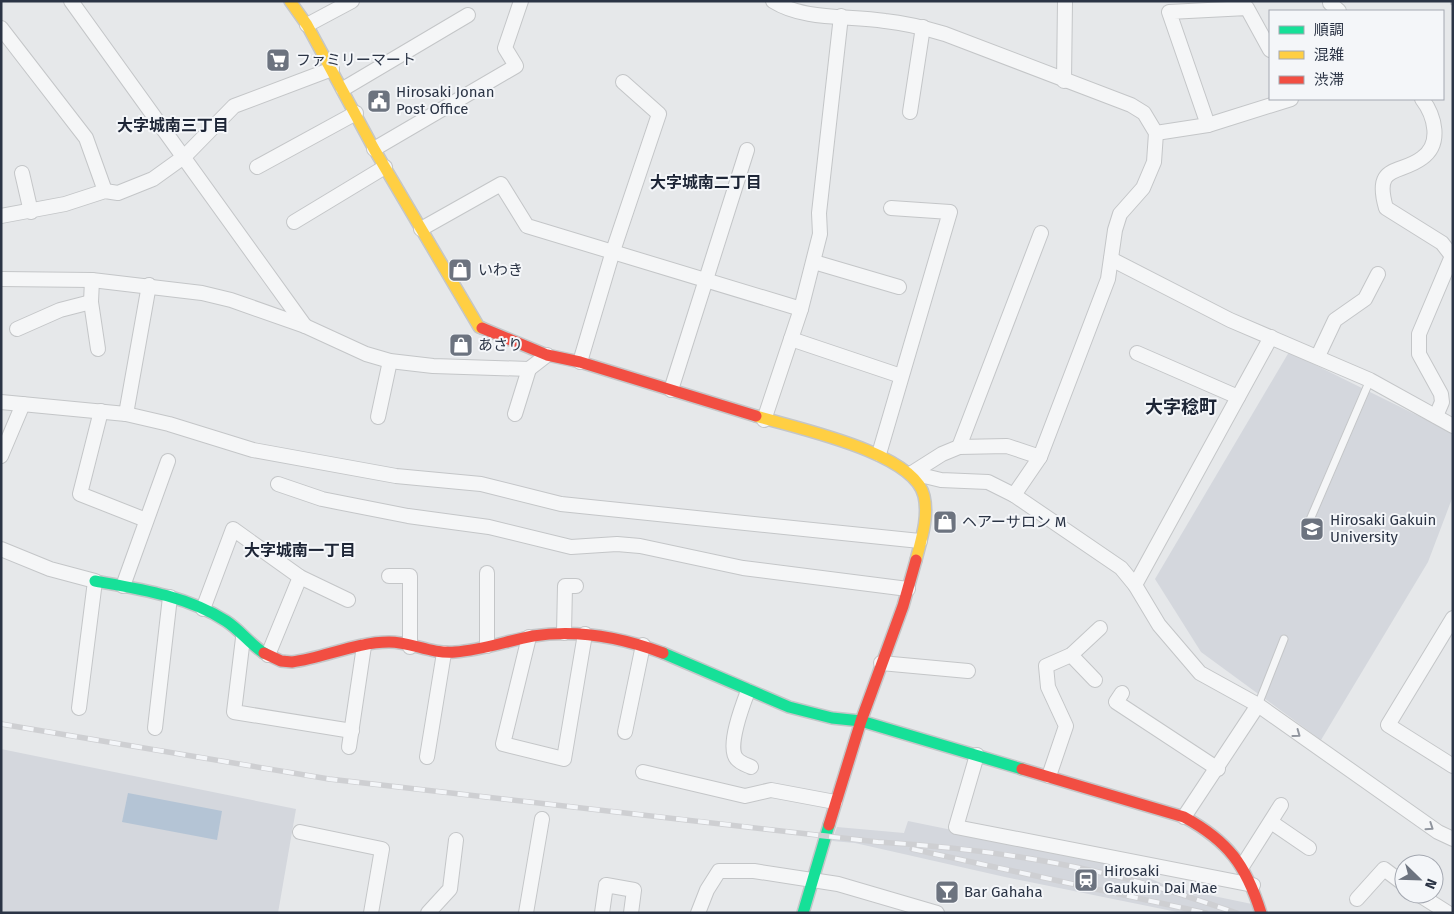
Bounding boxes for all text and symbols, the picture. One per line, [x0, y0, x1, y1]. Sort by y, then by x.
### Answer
legend [1269, 10, 1444, 100]
text: 順調 [1314, 21, 1344, 39]
text: 混雑 [1314, 46, 1344, 64]
supermarket icon: ファミリーマート [265, 47, 291, 73]
place label: ファミリーマート [296, 51, 416, 69]
text: 渋滞 [1314, 71, 1344, 89]
place label: Hirosaki Jonan Post Office [396, 83, 495, 118]
public building icon: Hirosaki Jonan Post Office [366, 88, 392, 114]
district label: 大字城南三丁目 [117, 116, 229, 135]
district label: 大字城南二丁目 [650, 173, 762, 192]
shop icon: いわき [447, 257, 473, 283]
place label: いわき [478, 261, 523, 279]
shop icon: あさり [448, 332, 474, 358]
place label: あさり [478, 336, 523, 354]
district label: 大字稔町 [1145, 396, 1217, 418]
shop icon: ヘアーサロン M [932, 509, 958, 535]
place label: Hirosaki Gakuin University [1330, 511, 1436, 546]
place label: ヘアーサロン M [962, 513, 1066, 531]
school or university icon: Hirosaki Gakuin University [1299, 516, 1325, 542]
district label: 大字城南一丁目 [244, 541, 356, 560]
one-way arrow [1291, 728, 1300, 736]
one-way arrow [1425, 821, 1434, 830]
north arrow [1394, 854, 1444, 904]
place label: Hirosaki Gaukuin Dai Mae [1104, 862, 1218, 897]
station icon: Hirosaki Gaukuin Dai Mae [1073, 867, 1099, 893]
text: N [1421, 876, 1440, 891]
bar icon: Bar Gahaha [934, 879, 960, 905]
place label: Bar Gahaha [964, 883, 1043, 901]

